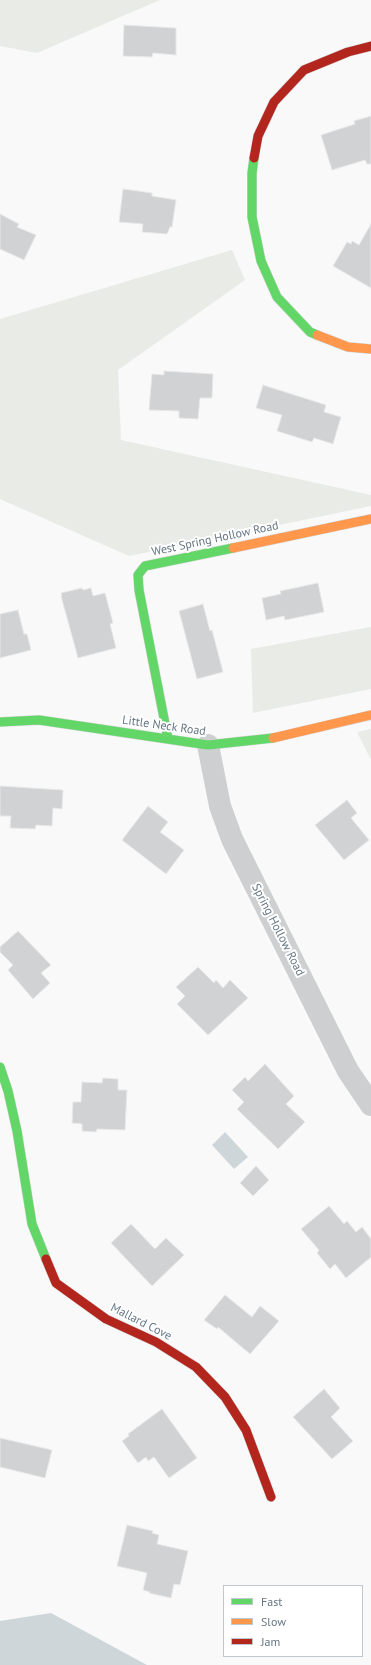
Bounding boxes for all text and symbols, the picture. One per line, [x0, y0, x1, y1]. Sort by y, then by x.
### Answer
street label: West Spring Hollow Road [150, 518, 280, 560]
street label: Little Neck Road [121, 713, 207, 739]
street label: Spring Hollow Road [249, 881, 307, 979]
street label: Mallard Cove [108, 1300, 174, 1344]
legend [223, 1585, 363, 1657]
text: Fast [261, 1594, 282, 1609]
text: Slow [261, 1614, 286, 1629]
text: Jam [261, 1634, 280, 1649]

